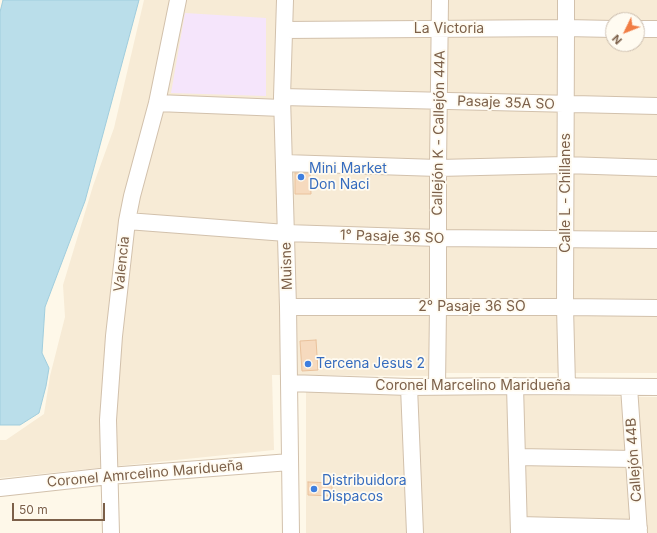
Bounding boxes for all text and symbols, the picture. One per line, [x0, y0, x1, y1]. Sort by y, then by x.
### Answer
north arrow [605, 12, 645, 52]
street label: La Victoria [414, 21, 484, 37]
text: N [609, 32, 625, 47]
street label: Callejón K - Callejón 44A [429, 50, 449, 216]
street label: Pasaje 35A SO [457, 93, 555, 113]
street label: Calle L - Chillanes [558, 133, 574, 253]
place label: Mini Market Don Naci [309, 161, 387, 194]
marker: Mini Market Don Naci [296, 172, 306, 182]
street label: 1° Pasaje 36 SO [339, 227, 445, 247]
street label: Valencia [111, 235, 133, 293]
street label: Muisne [278, 242, 296, 290]
street label: 2° Pasaje 36 SO [418, 299, 526, 315]
place label: Tercena Jesus 2 [316, 356, 425, 372]
marker: Tercena Jesus 2 [303, 359, 313, 369]
street label: Coronel Marcelino Maridueña [375, 378, 571, 394]
street label: Callejón 44B [623, 417, 645, 503]
street label: Coronel Amrcelino Maridueña [46, 457, 244, 491]
place label: Distribuidora Dispacos [322, 473, 407, 506]
marker: Distribuidora Dispacos [309, 484, 319, 494]
scale bar [14, 495, 107, 521]
text: 50 m [19, 502, 48, 517]

